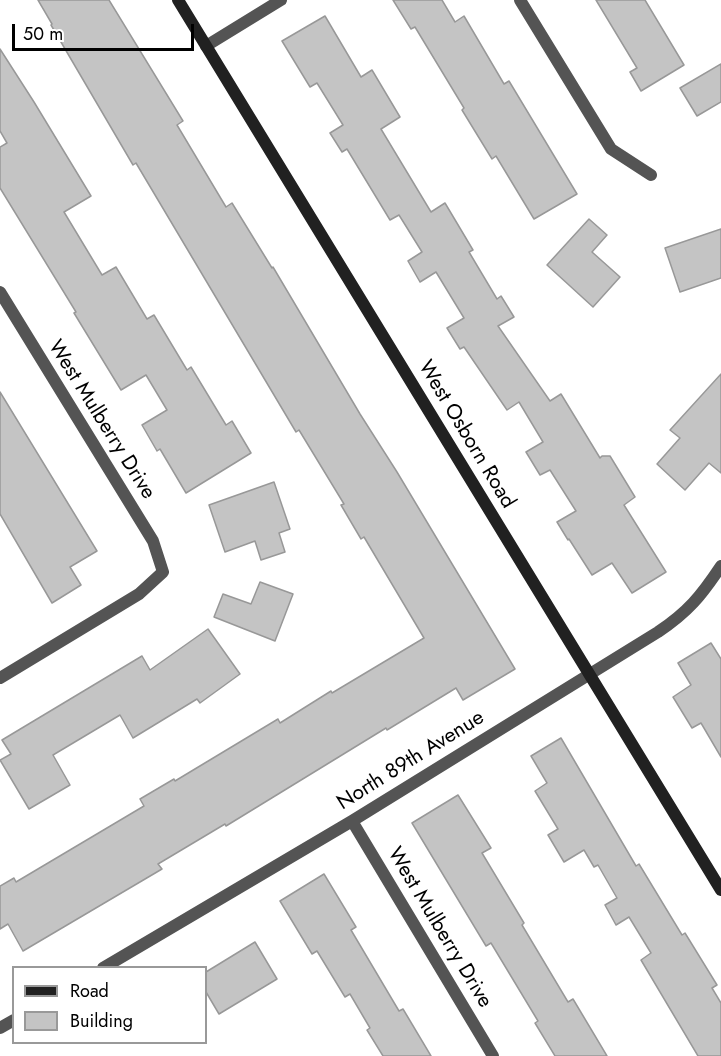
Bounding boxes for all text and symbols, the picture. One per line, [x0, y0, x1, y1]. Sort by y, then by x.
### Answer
scale bar [15, 12, 196, 50]
text: 50 m [23, 21, 63, 47]
street label: West Mulberry Drive [42, 336, 160, 504]
street label: West Osborn Road [412, 356, 520, 514]
street label: North 89th Avenue [333, 706, 489, 816]
street label: West Mulberry Drive [381, 843, 497, 1013]
legend [12, 966, 207, 1044]
text: Road [70, 978, 109, 1004]
text: Building [70, 1008, 133, 1034]

